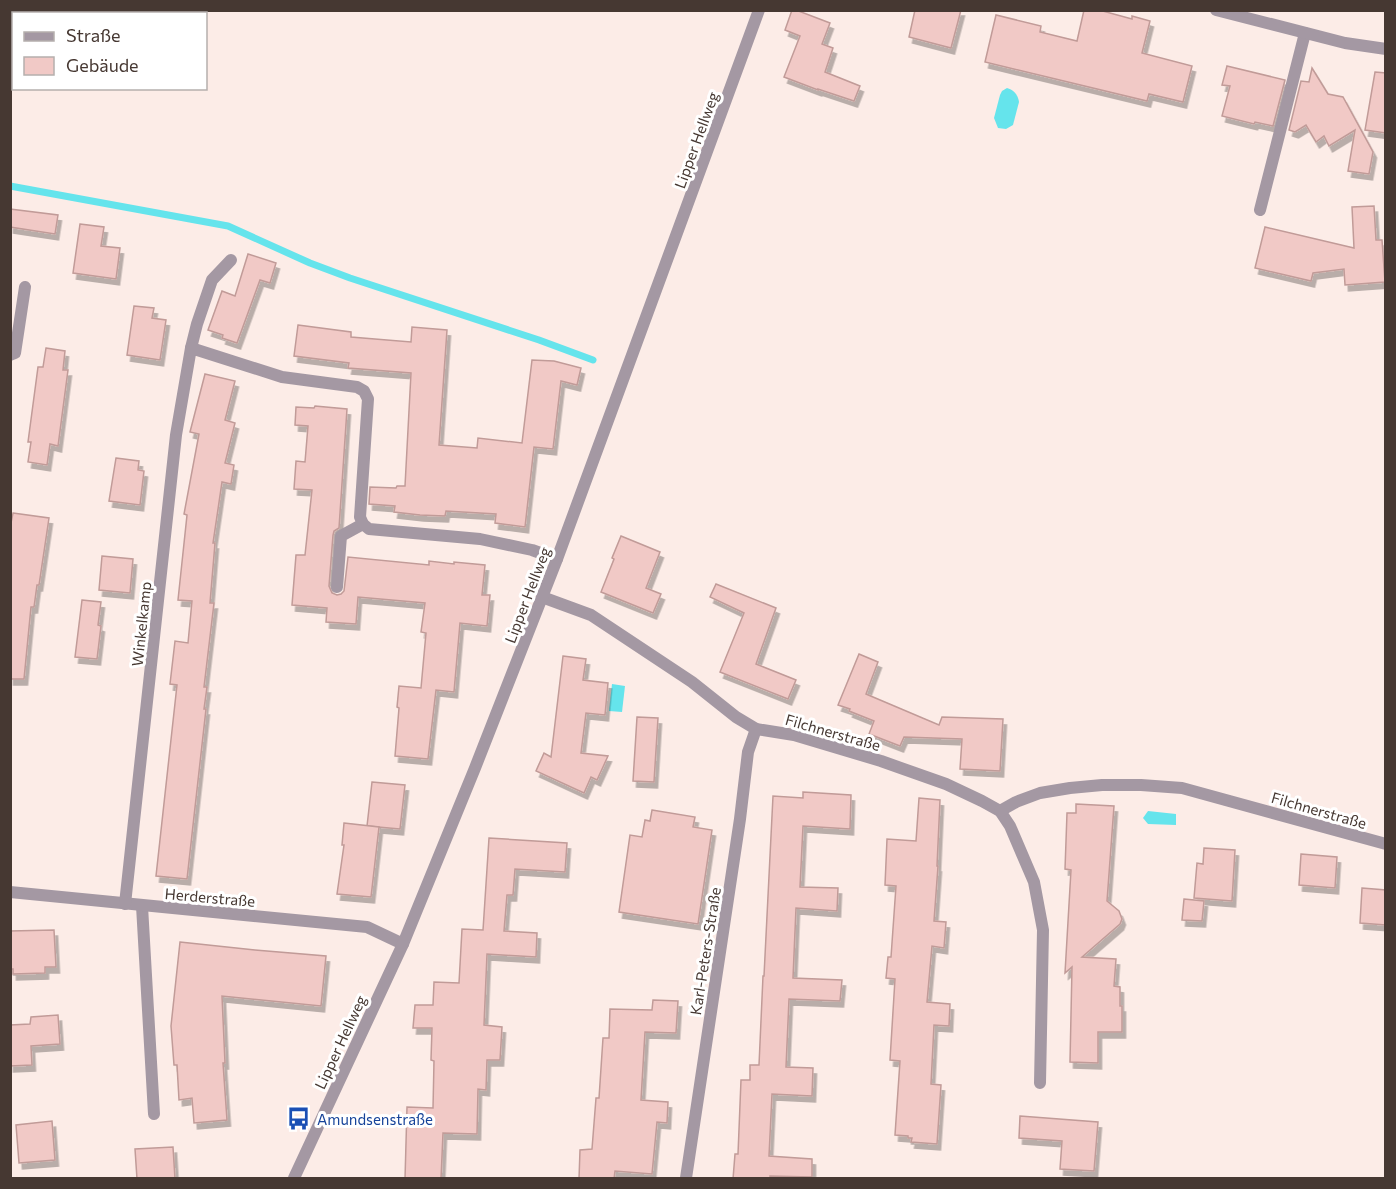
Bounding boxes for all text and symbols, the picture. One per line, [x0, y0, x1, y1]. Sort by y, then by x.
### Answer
legend [12, 12, 207, 90]
text: Straße [66, 24, 121, 46]
text: Gebäude [66, 54, 139, 76]
street label: Lipper Hellweg [670, 89, 722, 191]
street label: Lipper Hellweg [500, 544, 554, 646]
street label: Winkelkamp [128, 581, 154, 667]
street label: Filchnerstraße [783, 710, 883, 754]
street label: Filchnerstraße [1269, 788, 1369, 832]
street label: Herderstraße [164, 884, 256, 910]
street label: Karl-Peters-Straße [686, 886, 724, 1016]
street label: Lipper Hellweg [310, 992, 370, 1092]
bus stop icon: Amundsenstraße [286, 1106, 312, 1132]
place label: Amundsenstraße [317, 1110, 433, 1128]

